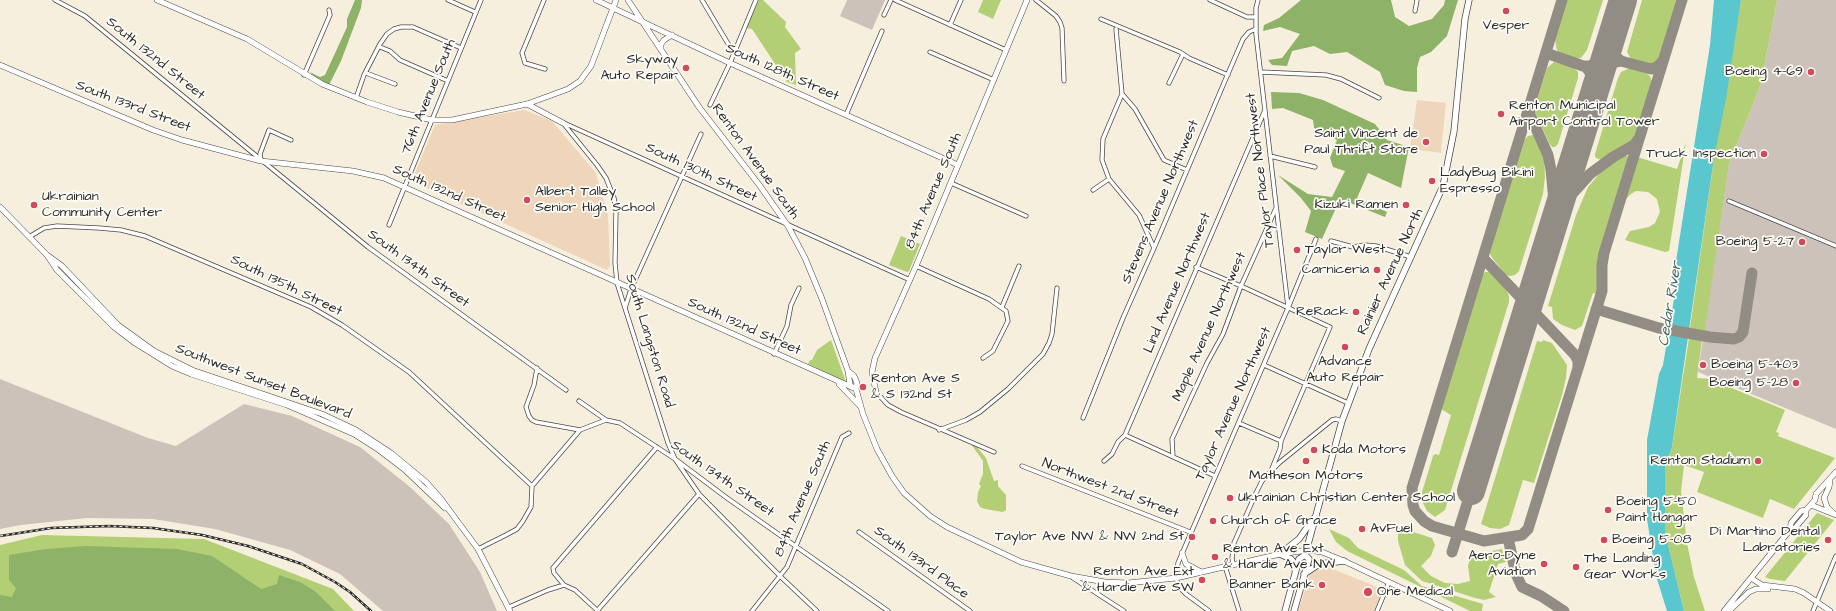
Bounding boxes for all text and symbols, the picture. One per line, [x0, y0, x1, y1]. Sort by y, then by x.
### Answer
marker: Vesper [1501, 6, 1511, 16]
street label: South 132nd Street [102, 14, 208, 104]
place label: Vesper [1483, 18, 1529, 34]
street label: 76th Avenue South [398, 37, 460, 157]
street label: South 128th Street [723, 40, 841, 106]
place label: Skyway Auto Repair [600, 52, 678, 84]
marker: Skyway Auto Repair [681, 63, 691, 73]
place label: Boeing 4-69 [1725, 64, 1803, 80]
marker: Boeing 4-69 [1806, 67, 1816, 77]
street label: South 133rd Street [73, 77, 193, 137]
street label: Taylor Place Northwest [1243, 92, 1279, 248]
place label: Renton Municipal Airport Control Tower [1509, 98, 1660, 130]
street label: Renton Avenue South [708, 101, 802, 223]
marker: Renton Municipal Airport Control Tower [1496, 109, 1506, 119]
street label: Stevens Avenue Northwest [1119, 118, 1203, 286]
place label: Saint Vincent de Paul Thrift Store [1304, 126, 1418, 158]
street label: 84th Avenue South [902, 130, 966, 252]
marker: Saint Vincent de Paul Thrift Store [1421, 137, 1431, 147]
street label: South 130th Street [642, 140, 760, 206]
place label: Truck Inspection [1646, 146, 1756, 162]
marker: Truck Inspection [1759, 149, 1769, 159]
street label: South 132nd Street [390, 161, 508, 227]
place label: LadyBug Bikini Espresso [1440, 165, 1533, 198]
marker: LadyBug Bikini Espresso [1427, 176, 1437, 186]
place label: Albert Talley Senior High School [535, 184, 655, 216]
place label: Ukrainian Community Center [42, 189, 162, 222]
marker: Albert Talley Senior High School [522, 195, 532, 205]
place label: Kizuki Ramen [1314, 197, 1398, 213]
marker: Ukrainian Community Center [29, 200, 39, 210]
marker: Kizuki Ramen [1401, 200, 1411, 210]
street label: Rainier Avenue North [1354, 206, 1428, 338]
street label: Lind Avenue Northwest [1141, 210, 1215, 356]
street label: South 134th Street [364, 226, 472, 312]
place label: Boeing 5-27 [1716, 234, 1794, 250]
marker: Boeing 5-27 [1797, 237, 1807, 247]
place label: Taylor West [1305, 242, 1385, 258]
marker: Taylor West [1292, 245, 1302, 255]
street label: Maple Avenue Northwest [1169, 250, 1251, 404]
street label: South 135th Street [227, 252, 345, 320]
water label: Cedar River [1655, 260, 1687, 348]
place label: Carniceria [1302, 262, 1369, 278]
marker: Carniceria [1372, 265, 1382, 275]
street label: South Langston Road [621, 272, 677, 410]
street label: South 132nd Street [685, 294, 803, 360]
place label: ReRack [1296, 304, 1348, 320]
marker: ReRack [1351, 307, 1361, 317]
street label: Taylor Avenue Northwest [1192, 324, 1276, 484]
street label: Southwest Sunset Boulevard [173, 341, 353, 423]
marker: Advance Auto Repair [1340, 342, 1350, 352]
place label: Advance Auto Repair [1306, 354, 1384, 386]
place label: Boeing 5-403 [1711, 357, 1798, 373]
marker: Boeing 5-403 [1698, 360, 1708, 370]
place label: Renton Ave S & S 132nd St [871, 371, 960, 404]
place label: Boeing 5-28 [1709, 375, 1788, 391]
marker: Boeing 5-28 [1791, 378, 1801, 388]
marker: Renton Ave S & S 132nd St [858, 382, 868, 392]
street label: South 134th Street [667, 437, 777, 521]
street label: 84th Avenue South [771, 438, 835, 560]
place label: Koda Motors [1322, 442, 1406, 458]
marker: Koda Motors [1309, 445, 1319, 455]
place label: Renton Stadium [1650, 453, 1750, 469]
street label: Northwest 2nd Street [1039, 455, 1181, 523]
marker: Matheson Motors [1301, 456, 1311, 466]
marker: Renton Stadium [1753, 456, 1763, 466]
place label: Matheson Motors [1249, 468, 1363, 484]
place label: Ukrainian Christian Center School [1238, 490, 1455, 506]
marker: Ukrainian Christian Center School [1225, 493, 1235, 503]
place label: Boeing 5-50 Paint Hangar [1616, 494, 1697, 526]
marker: Boeing 5-50 Paint Hangar [1603, 505, 1613, 515]
place label: Church of Grace [1221, 513, 1337, 529]
marker: Church of Grace [1208, 516, 1218, 526]
place label: AvFuel [1370, 521, 1413, 537]
street label: South 133rd Place [870, 523, 972, 603]
marker: AvFuel [1357, 524, 1367, 534]
place label: Di Martino Dental Labratories [1710, 524, 1820, 556]
place label: Taylor Ave NW & NW 2nd St [995, 529, 1184, 545]
marker: Taylor Ave NW & NW 2nd St [1187, 532, 1197, 542]
place label: Boeing 5-08 [1612, 532, 1692, 548]
marker: Boeing 5-08 [1599, 535, 1609, 545]
marker: Di Martino Dental Labratories [1823, 535, 1833, 545]
place label: Renton Ave Ext & Hardie Ave NW [1223, 541, 1335, 574]
place label: Aero-Dyne Aviation [1468, 548, 1536, 580]
place label: The Landing Gear Works [1584, 551, 1666, 584]
marker: Renton Ave Ext & Hardie Ave NW [1210, 552, 1220, 562]
marker: Aero-Dyne Aviation [1539, 559, 1549, 569]
marker: The Landing Gear Works [1571, 562, 1581, 572]
place label: Renton Ave Ext & Hardie Ave SW [1082, 564, 1194, 596]
marker: Renton Ave Ext & Hardie Ave SW [1197, 575, 1207, 585]
place label: Banner Bank [1229, 577, 1314, 593]
marker: Banner Bank [1317, 580, 1327, 590]
place label: One Medical [1377, 584, 1453, 600]
marker: One Medical [1362, 586, 1374, 598]

